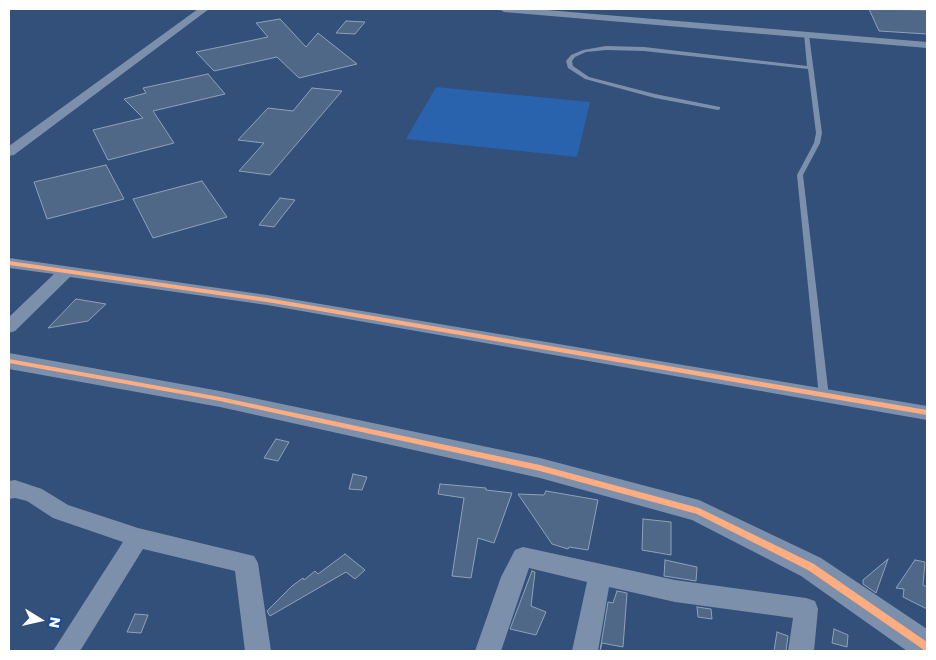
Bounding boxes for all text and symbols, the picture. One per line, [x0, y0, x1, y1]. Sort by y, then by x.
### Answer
north arrow [15, 595, 65, 645]
text: N [44, 616, 66, 630]

